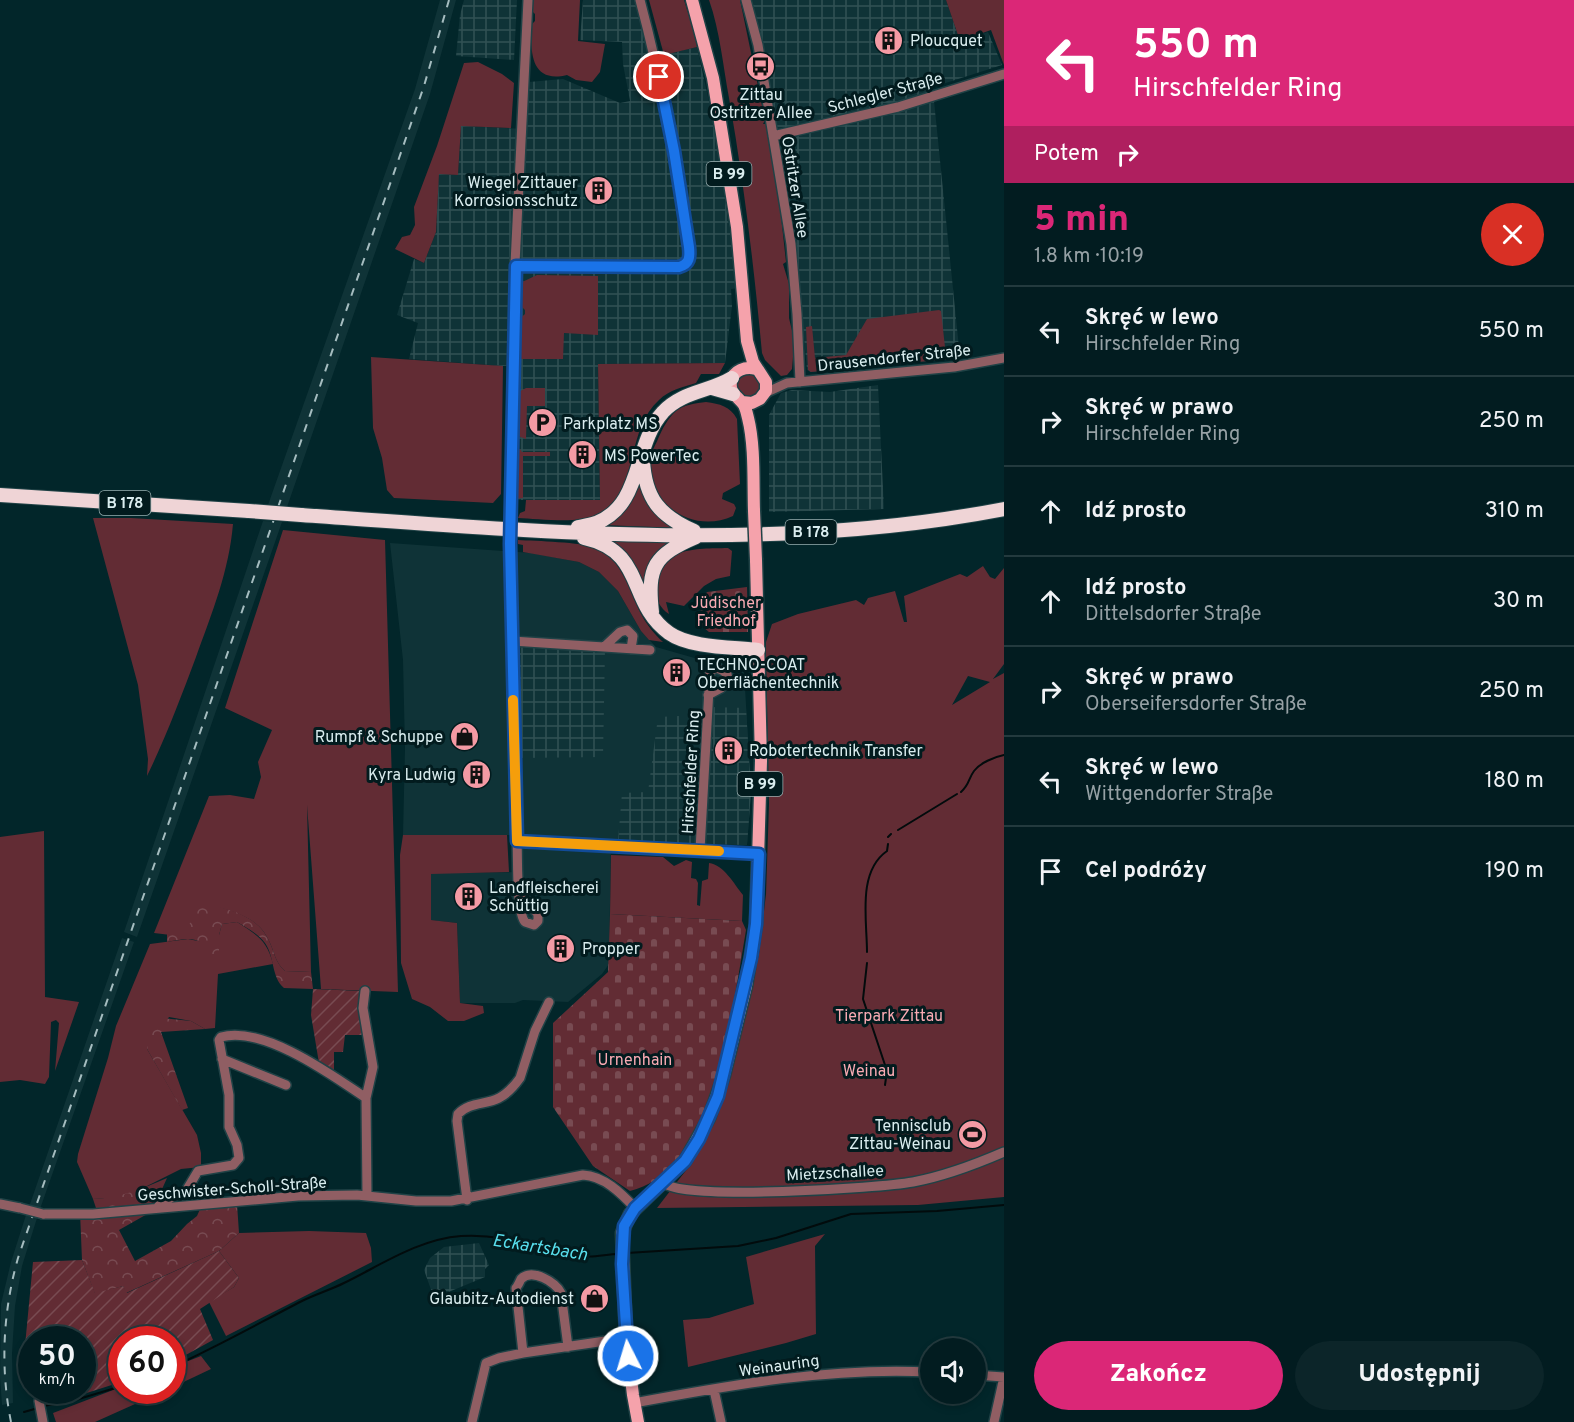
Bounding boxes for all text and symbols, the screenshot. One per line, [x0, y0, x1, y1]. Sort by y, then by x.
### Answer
text: 550 m [1133, 20, 1259, 73]
building icon: Ploucquet [873, 24, 905, 56]
icon: left [1034, 24, 1112, 102]
place label: Ploucquet [910, 32, 983, 52]
bus stop icon: Zittau Ostritzer Allee [745, 50, 777, 82]
pin [633, 51, 684, 102]
icon: arrive [642, 60, 675, 93]
street label: Schlegler Straße [826, 69, 945, 119]
text: Hirschfelder Ring [1133, 72, 1342, 106]
place label: Zittau Ostritzer Allee [710, 86, 812, 124]
street label: Ostritzer Allee [776, 135, 812, 240]
icon: right [1111, 138, 1144, 171]
text: Potem [1034, 141, 1099, 168]
road number: B 99 [706, 162, 752, 186]
place label: Wiegel Zittauer Korrosionsschutz [454, 174, 578, 212]
building icon: Wiegel Zittauer Korrosionsschutz [583, 175, 615, 207]
text: 5 min [1034, 198, 1129, 244]
button: close [1481, 203, 1544, 266]
text: 1.8 km · 10:19 [1034, 244, 1144, 270]
text: Skręć w lewo [1085, 305, 1219, 332]
icon: left [1034, 315, 1067, 348]
text: 550 m [1479, 318, 1544, 345]
text: Hirschfelder Ring [1085, 332, 1240, 358]
street label: Drausendorfer Straße [817, 341, 972, 377]
text: Skręć w prawo [1085, 395, 1234, 422]
icon: right [1034, 405, 1067, 438]
parking icon: Parkplatz MS [526, 407, 558, 439]
text: 250 m [1479, 408, 1544, 435]
place label: Parkplatz MS [563, 415, 658, 435]
text: Hirschfelder Ring [1085, 422, 1240, 448]
building icon: MS PowerTec [567, 439, 599, 471]
place label: MS PowerTec [604, 447, 700, 467]
road number: B 178 [100, 491, 150, 515]
icon: ahead [1034, 495, 1067, 528]
text: Idź prosto [1085, 498, 1187, 525]
text: 310 m [1485, 498, 1544, 525]
road number: B 178 [786, 520, 836, 544]
text: Idź prosto [1085, 575, 1187, 602]
icon: ahead [1034, 585, 1067, 618]
text: 30 m [1493, 588, 1544, 615]
park label: Jüdischer Friedhof [691, 594, 761, 632]
text: Dittelsdorfer Straße [1085, 602, 1262, 628]
place label: TECHNO-COAT Oberflächentechnik [697, 656, 839, 694]
building icon: TECHNO-COAT Oberflächentechnik [660, 657, 692, 689]
text: Skręć w prawo [1085, 665, 1234, 692]
icon: right [1034, 675, 1067, 708]
text: 250 m [1479, 678, 1544, 705]
text: Oberseifersdorfer Straße [1085, 692, 1307, 718]
street label: Hirschfelder Ring [679, 710, 705, 835]
shop icon: Rumpf & Schuppe [448, 720, 480, 752]
place label: Rumpf & Schuppe [315, 728, 443, 748]
building icon: Robotertechnik Transfer [712, 734, 744, 766]
place label: Robotertechnik Transfer [749, 742, 923, 762]
text: Skręć w lewo [1085, 755, 1219, 782]
building icon: Kyra Ludwig [461, 758, 493, 790]
icon: left [1034, 765, 1067, 798]
place label: Kyra Ludwig [368, 766, 456, 786]
text: 180 m [1485, 768, 1544, 795]
road number: B 99 [738, 772, 783, 796]
text: Wittgendorfer Straße [1085, 782, 1273, 808]
icon: arrive [1034, 855, 1067, 888]
text: Cel podróży [1085, 858, 1207, 885]
text: 190 m [1485, 858, 1544, 885]
place label: Landfleischerei Schüttig [489, 879, 599, 917]
building icon: Landfleischerei Schüttig [452, 880, 484, 912]
building icon: Propper [545, 932, 577, 964]
place label: Propper [582, 940, 640, 960]
park label: Tierpark Zittau [835, 1007, 943, 1027]
park label: Urnenhain [598, 1051, 672, 1071]
park label: Weinau [843, 1062, 895, 1082]
place label: Tennisclub Zittau-Weinau [849, 1117, 951, 1155]
sports icon: Tennisclub Zittau-Weinau [956, 1118, 988, 1150]
street label: Mietzschallee [786, 1161, 885, 1187]
street label: Geschwister-Scholl-Straße [137, 1173, 328, 1207]
water label: Eckartsbach [491, 1230, 589, 1267]
shop icon: Glaubitz-Autodienst [579, 1282, 611, 1314]
place label: Glaubitz-Autodienst [429, 1290, 574, 1310]
position arrow [596, 1324, 660, 1388]
speed limit sign: 60 [108, 1326, 186, 1404]
map controls [920, 1338, 986, 1404]
button: sound [920, 1338, 986, 1404]
text: 50 [38, 1339, 76, 1376]
button: Zakończ [1034, 1341, 1283, 1410]
button: Udostępnij [1295, 1341, 1544, 1410]
street label: Weinauring [738, 1351, 821, 1383]
text: km/h [39, 1371, 75, 1390]

